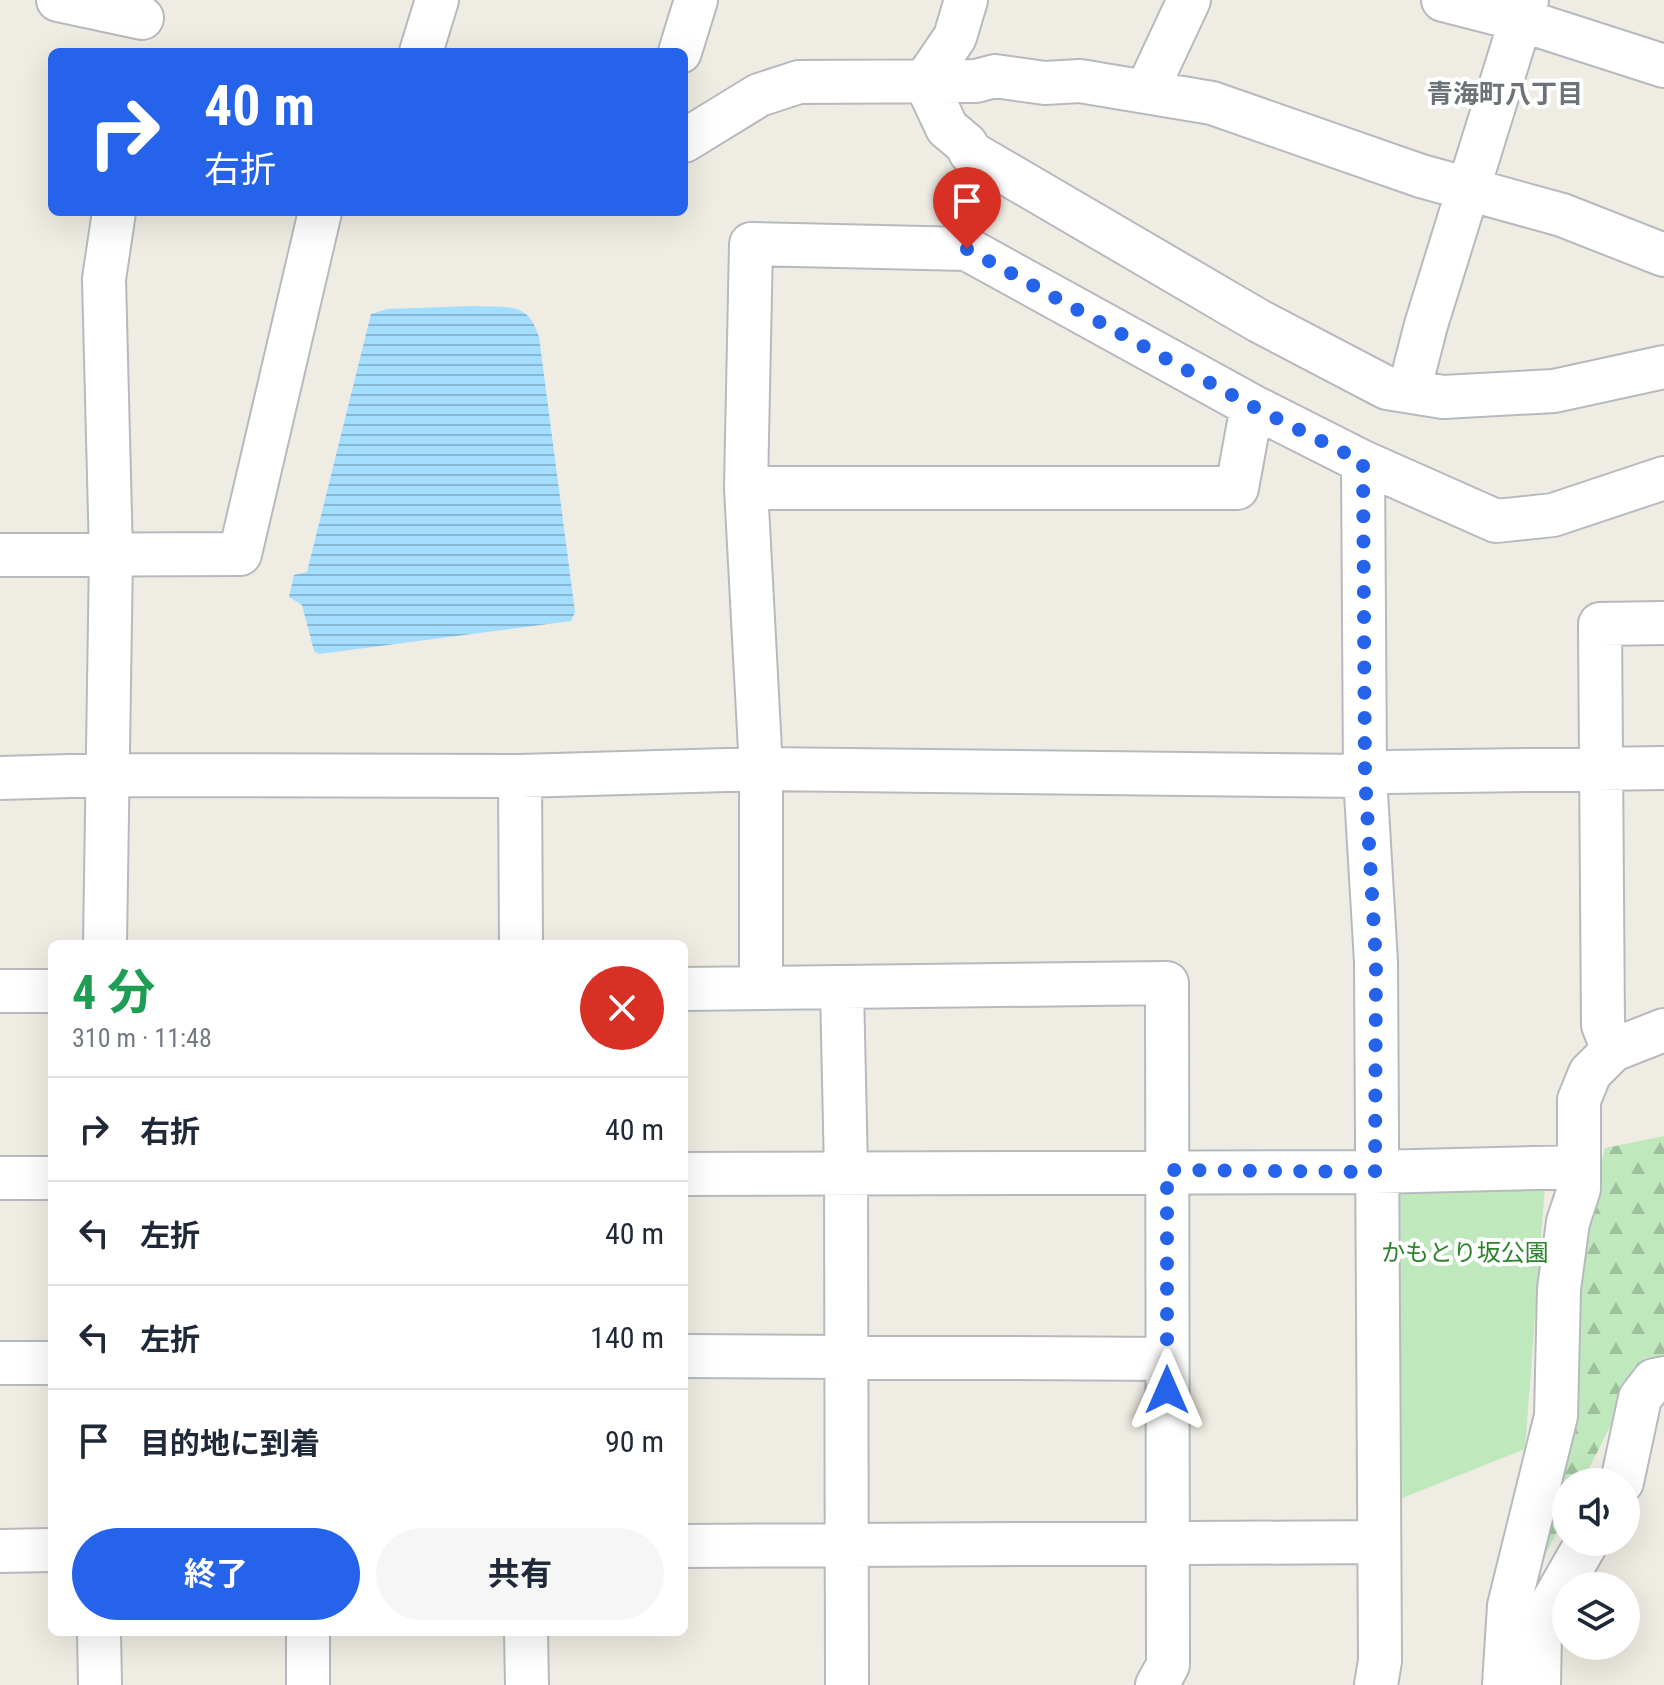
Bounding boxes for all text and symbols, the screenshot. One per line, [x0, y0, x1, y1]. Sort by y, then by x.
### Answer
text: 40 m [204, 73, 315, 139]
district label: 青海町八丁目 [1427, 79, 1583, 109]
icon: right [72, 80, 176, 184]
text: 右折 [204, 149, 276, 191]
pin [933, 167, 1001, 249]
icon: arrive [945, 179, 989, 223]
text: 4 分 [72, 964, 155, 1021]
button: close [580, 966, 664, 1050]
text: 310 m · 11:48 [72, 1023, 212, 1053]
icon: right [72, 1107, 116, 1151]
text: 40 m [605, 1112, 664, 1147]
text: 右折 [140, 1114, 200, 1149]
icon: left [72, 1211, 116, 1255]
text: 40 m [605, 1216, 664, 1251]
text: 左折 [140, 1218, 200, 1253]
park label: かもとり坂公園 [1381, 1239, 1549, 1267]
icon: left [72, 1315, 116, 1359]
text: 140 m [590, 1320, 664, 1355]
text: 左折 [140, 1322, 200, 1357]
position arrow [1125, 1348, 1209, 1432]
icon: arrive [72, 1419, 116, 1463]
text: 90 m [605, 1424, 664, 1459]
text: 目的地に到着 [140, 1426, 320, 1461]
map controls [1552, 1468, 1640, 1660]
button: sound [1552, 1468, 1640, 1556]
button: 終了 [72, 1528, 360, 1620]
button: 共有 [376, 1528, 664, 1620]
button: layers [1552, 1572, 1640, 1660]

